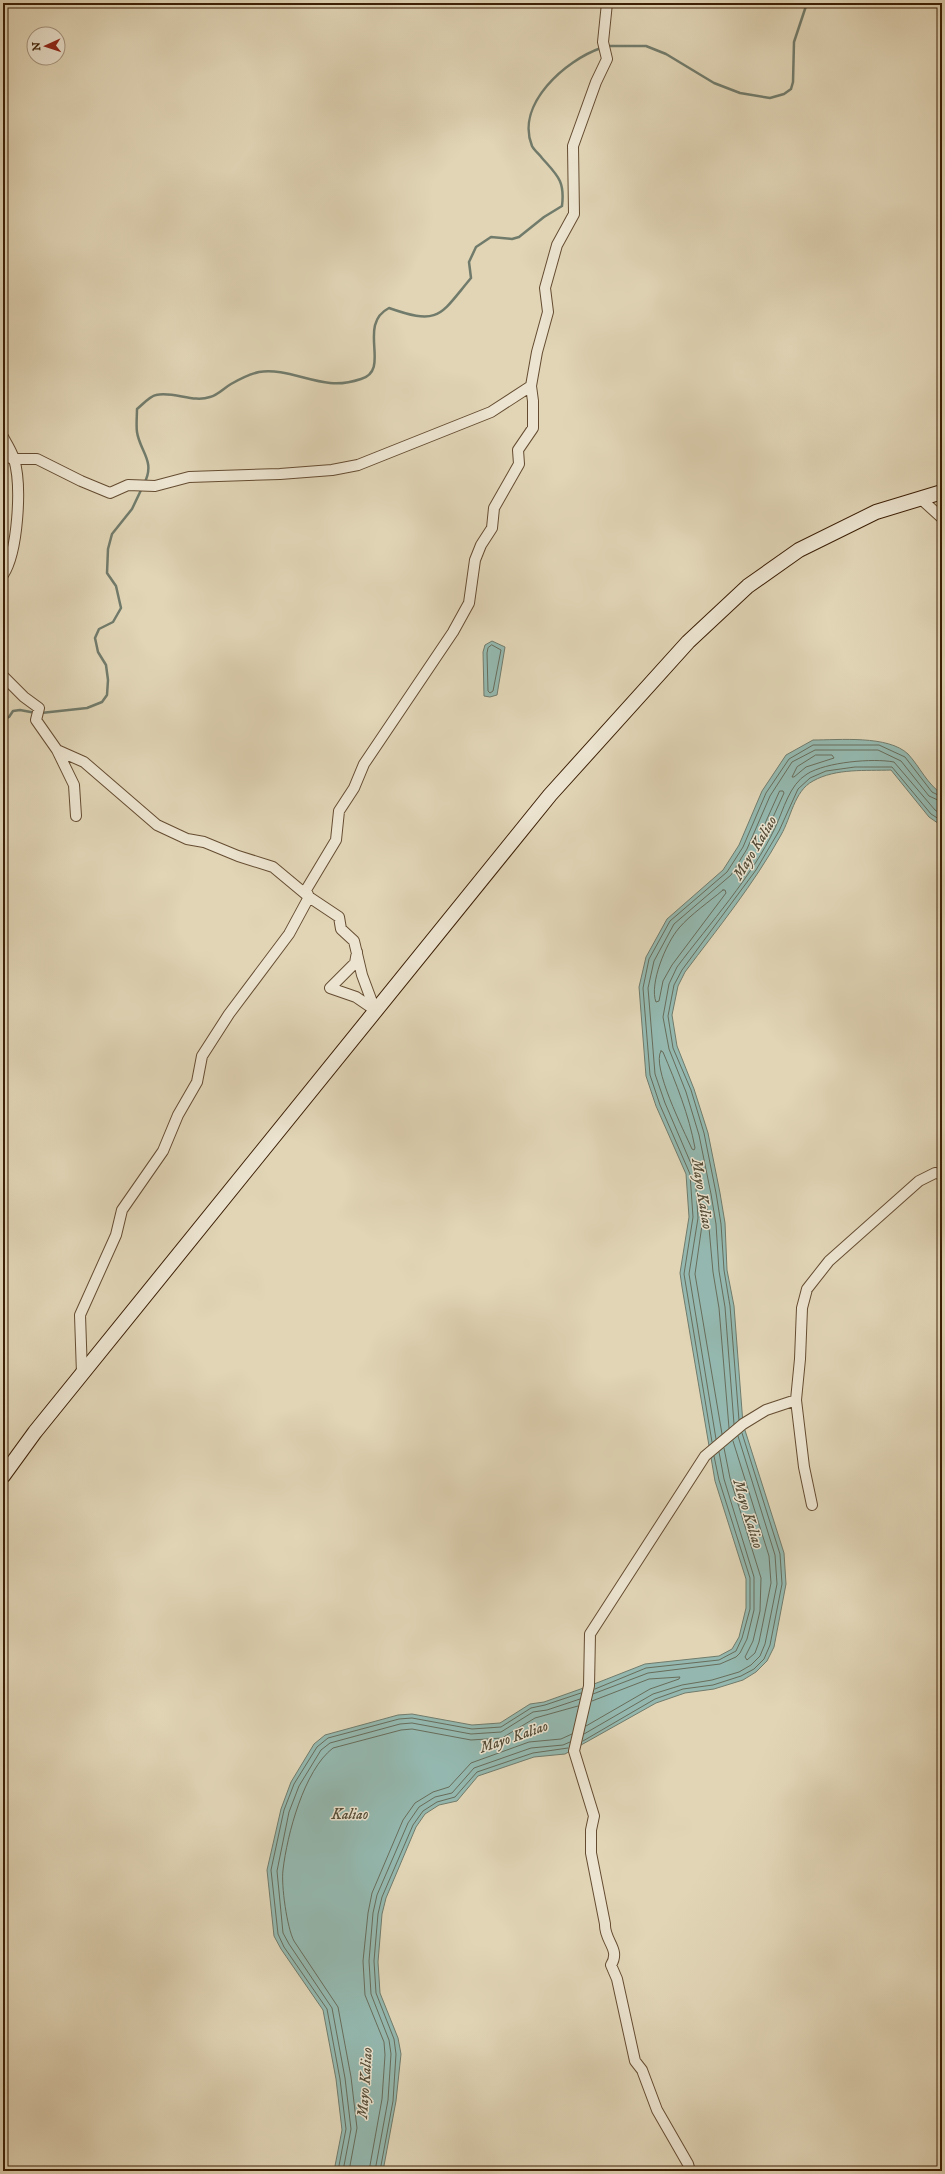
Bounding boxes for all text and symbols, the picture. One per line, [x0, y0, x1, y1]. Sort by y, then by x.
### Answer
north arrow [26, 26, 66, 66]
text: N [30, 42, 44, 51]
water label: Mayo Kaliao [728, 812, 782, 884]
water label: Mayo Kaliao [687, 1156, 717, 1231]
water label: Mayo Kaliao [728, 1476, 768, 1551]
water label: Mayo Kaliao [476, 1716, 551, 1758]
water label: Kaliao [331, 1805, 369, 1824]
water label: Mayo Kaliao [353, 2046, 377, 2120]

